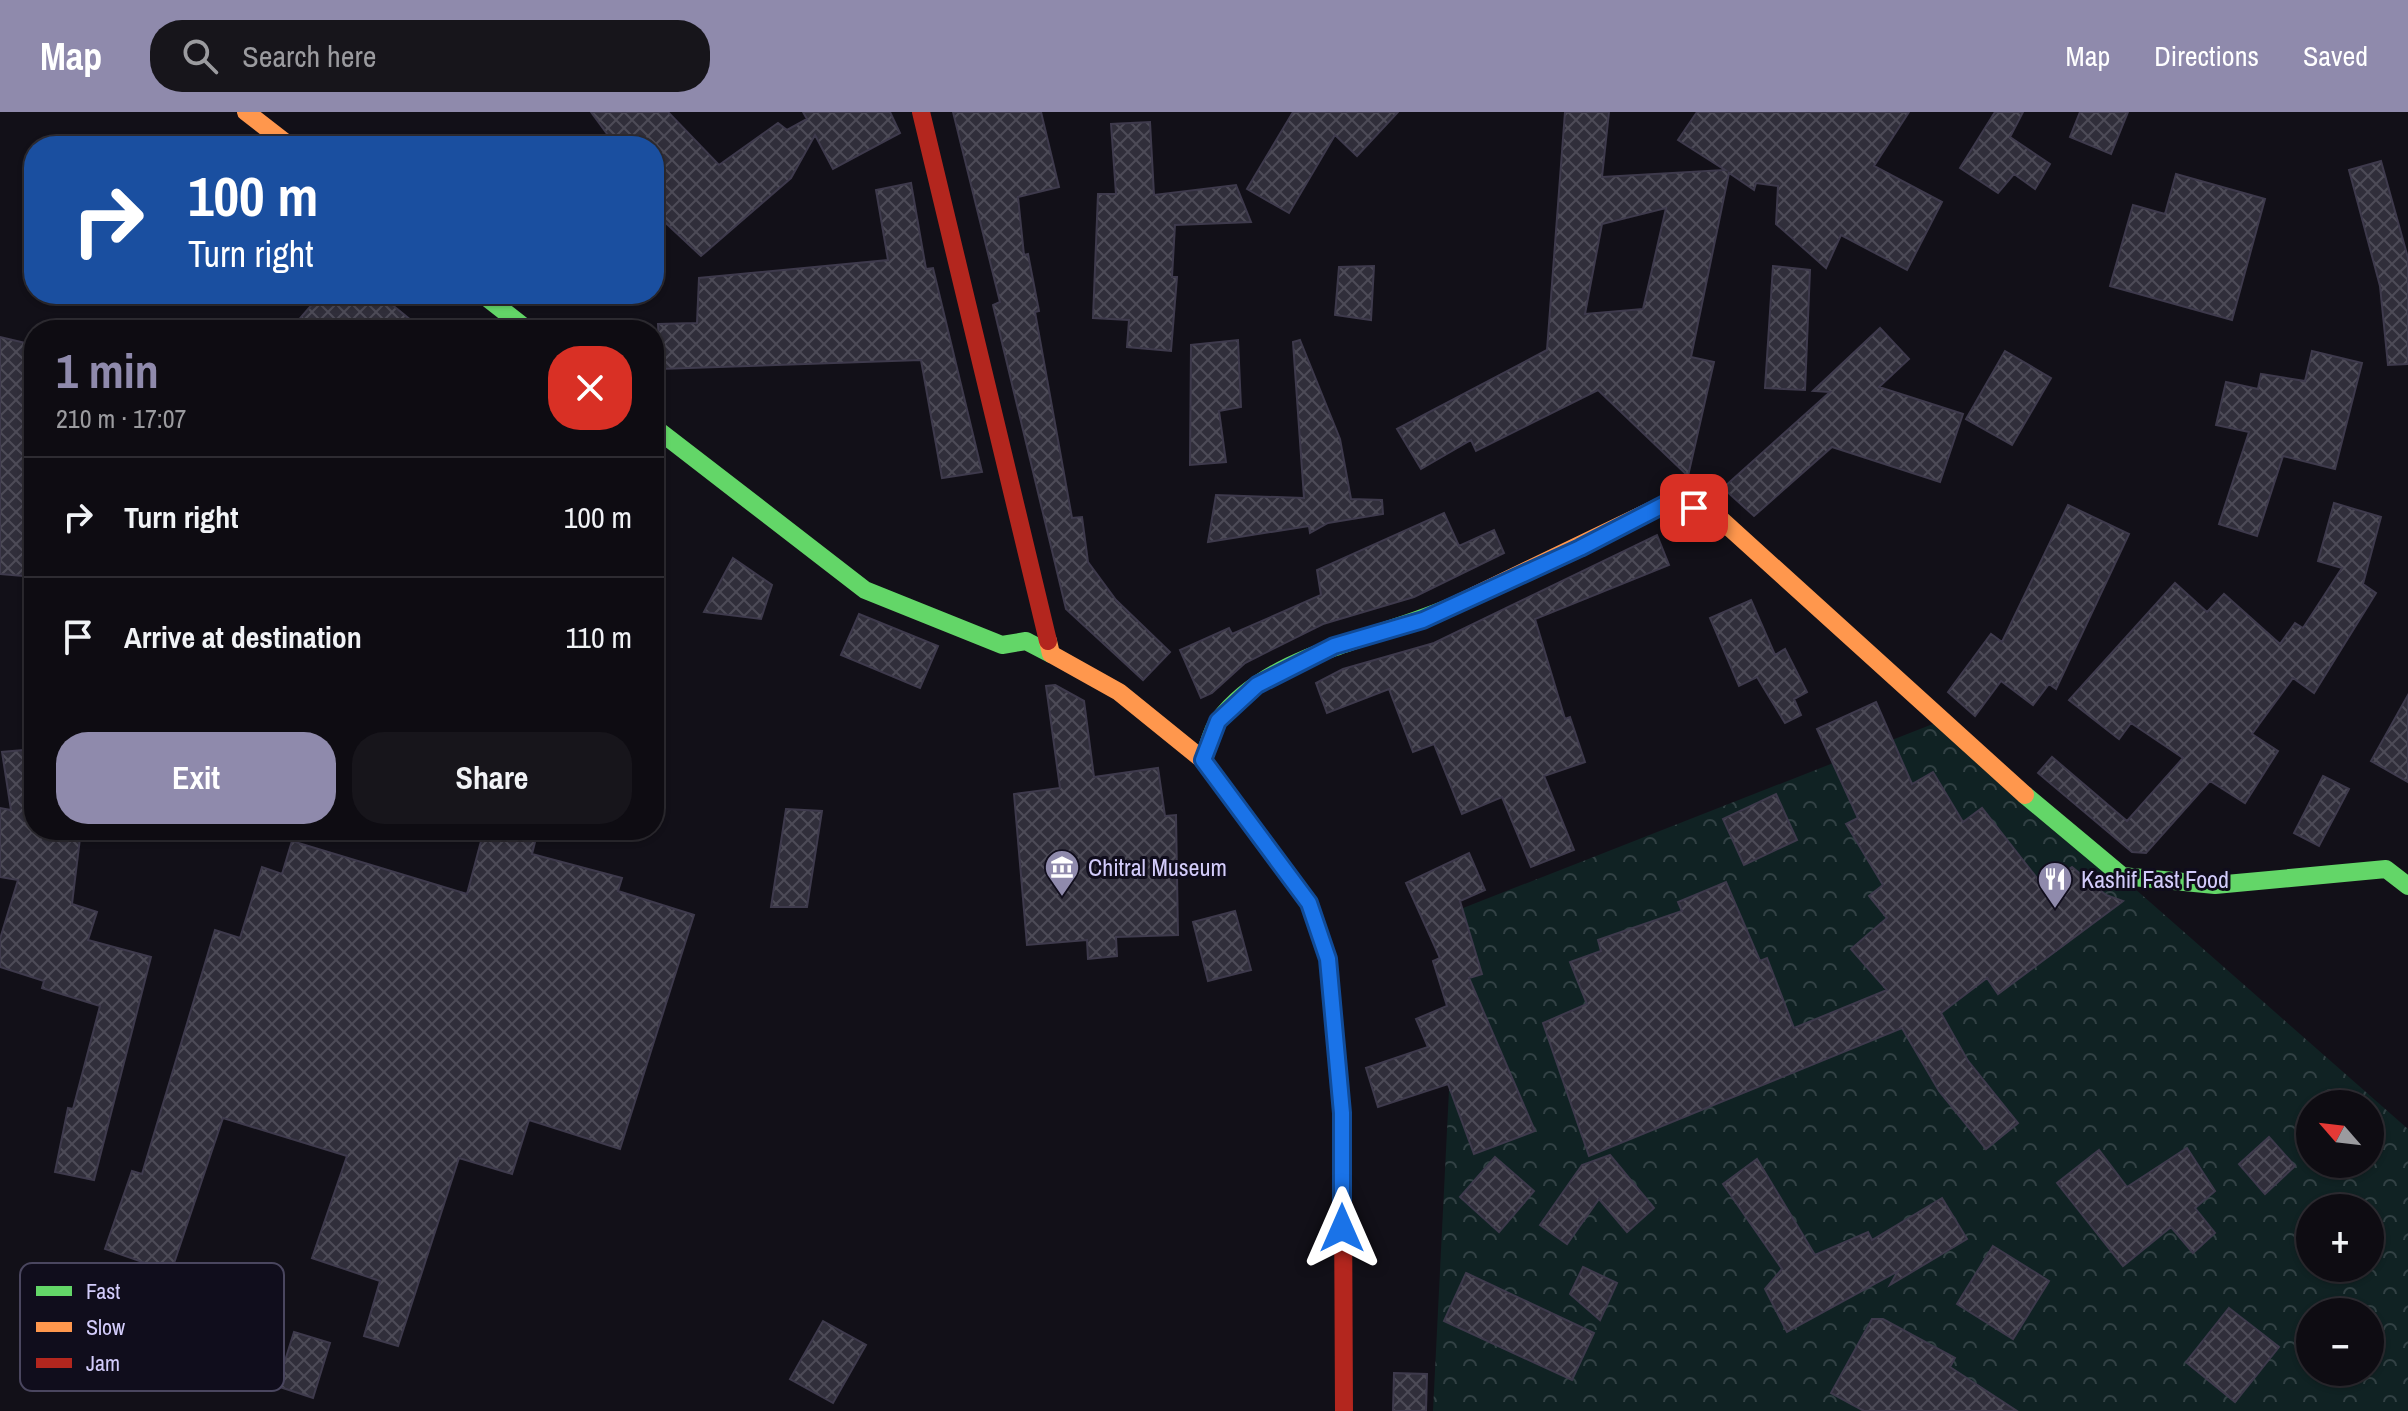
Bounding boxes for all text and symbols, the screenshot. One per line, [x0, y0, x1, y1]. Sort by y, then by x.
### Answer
search box [150, 20, 710, 92]
text: Map [40, 31, 102, 82]
icon: search [178, 34, 222, 78]
text: Search here [242, 36, 376, 76]
text: Map [2066, 37, 2110, 75]
text: Directions [2154, 37, 2259, 75]
text: Saved [2303, 37, 2368, 75]
text: 100 m [188, 158, 318, 233]
icon: right [56, 168, 160, 272]
text: Turn right [188, 230, 313, 278]
text: 1 min [56, 338, 159, 403]
button: close [548, 346, 632, 430]
text: 210 m · 17:07 [56, 401, 186, 436]
pin [1660, 474, 1728, 542]
icon: arrive [1672, 486, 1716, 530]
icon: right [56, 495, 100, 539]
text: Turn right [124, 497, 238, 537]
text: 100 m [564, 497, 632, 537]
icon: arrive [56, 615, 100, 659]
text: Arrive at destination [124, 617, 362, 657]
text: 110 m [565, 617, 632, 657]
button: Exit [56, 732, 336, 824]
button: Share [352, 732, 632, 824]
museum icon: Chitral Museum [1043, 848, 1081, 898]
place label: Chitral Museum [1088, 851, 1227, 883]
restaurant icon: Kashif Fast Food [2036, 860, 2074, 910]
place label: Kashif Fast Food [2081, 863, 2229, 895]
north arrow [2296, 1090, 2384, 1178]
map controls [2296, 1090, 2384, 1386]
position arrow [1300, 1186, 1384, 1270]
button: + [2296, 1194, 2384, 1282]
legend [20, 1263, 284, 1391]
text: Fast [86, 1276, 120, 1306]
button: − [2296, 1298, 2384, 1386]
text: Slow [86, 1312, 125, 1342]
text: Jam [86, 1348, 120, 1378]

